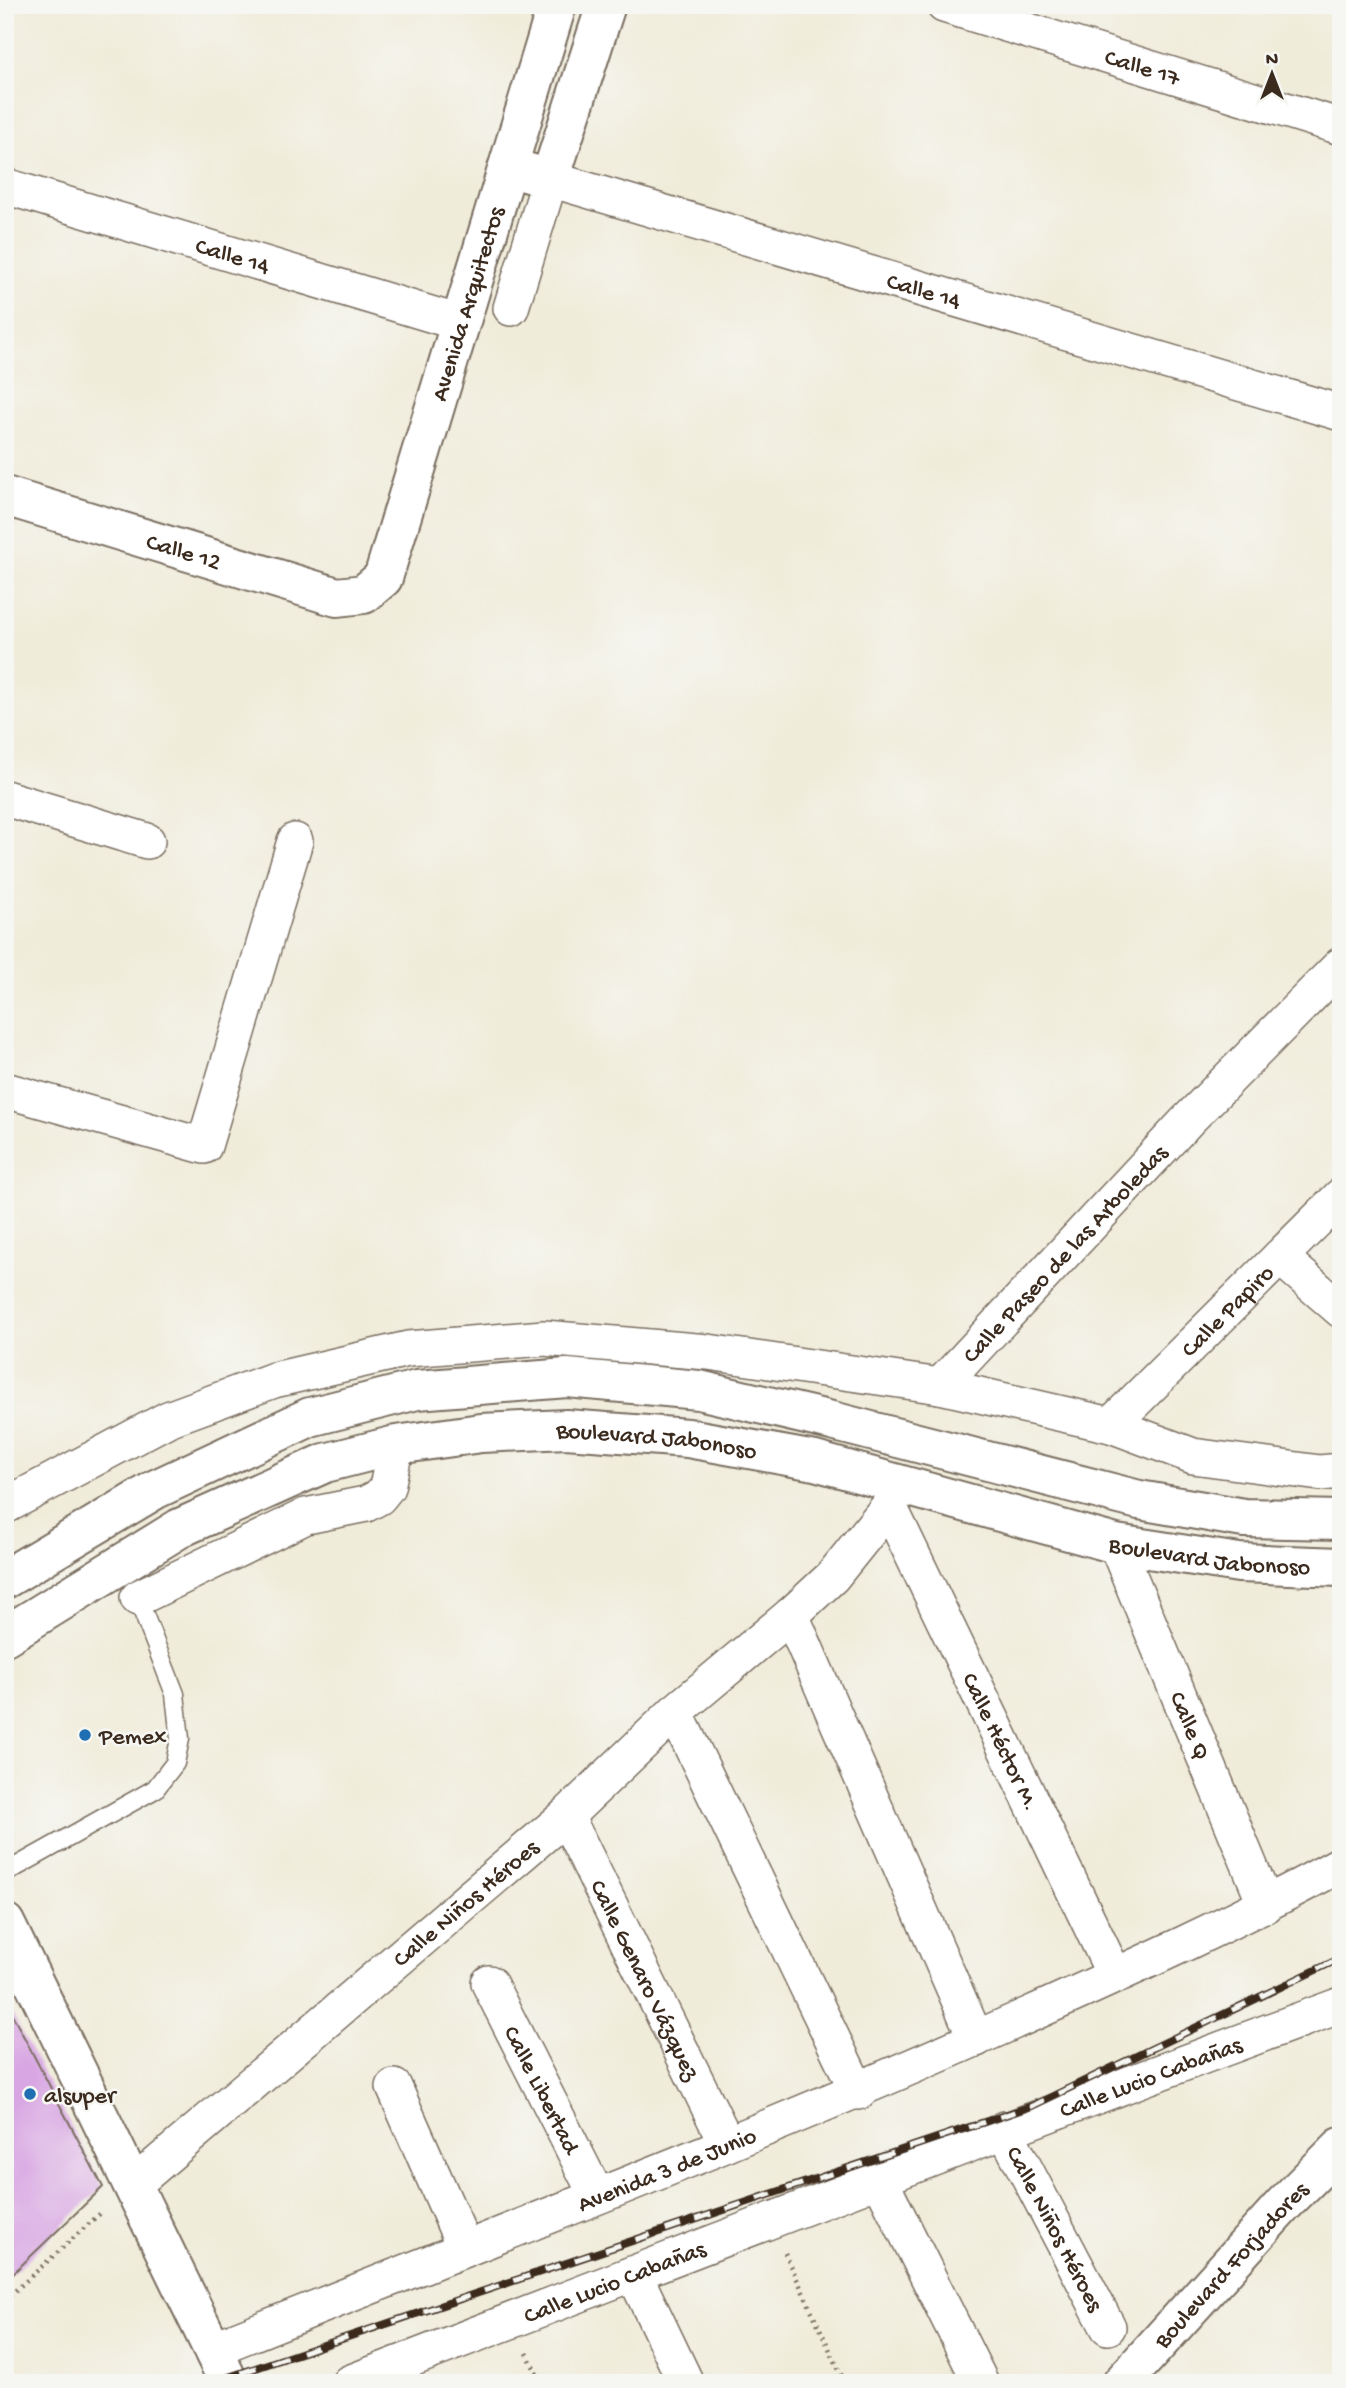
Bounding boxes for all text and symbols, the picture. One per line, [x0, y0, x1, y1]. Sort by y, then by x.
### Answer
north arrow [1238, 38, 1308, 108]
street label: Calle 17 [1101, 44, 1183, 95]
text: N [1266, 49, 1278, 72]
street label: Avenida Arquitectos [427, 203, 513, 405]
street label: Calle 14 [191, 233, 273, 283]
street label: Calle 14 [883, 268, 964, 318]
street label: Calle 12 [142, 529, 224, 579]
street label: Calle Paseo de las Arboledas [958, 1139, 1176, 1370]
street label: Calle Papiro [1176, 1260, 1282, 1365]
street label: Boulevard Jabonoso [555, 1418, 759, 1468]
street label: Boulevard Jabonoso [1104, 1531, 1311, 1584]
street label: Calle Héctor M. [953, 1669, 1045, 1817]
street label: Calle Q [1161, 1688, 1215, 1765]
place label: Pemex [98, 1724, 167, 1753]
marker: Pemex [77, 1727, 93, 1743]
street label: Calle Niños Héroes [388, 1834, 547, 1975]
street label: Calle Genaro Vázquez [582, 1876, 705, 2087]
street label: Calle Libertad [495, 2022, 585, 2161]
street label: Calle Lucio Cabañas [1056, 2032, 1248, 2127]
place label: alsuper [44, 2083, 118, 2112]
marker: alsuper [22, 2086, 38, 2102]
street label: Avenida 3 de Junio [574, 2123, 761, 2221]
street label: Calle Niños Héroes [998, 2142, 1109, 2318]
street label: Boulevard Forjadores [1149, 2176, 1317, 2356]
street label: Calle Lucio Cabañas [520, 2236, 711, 2332]

